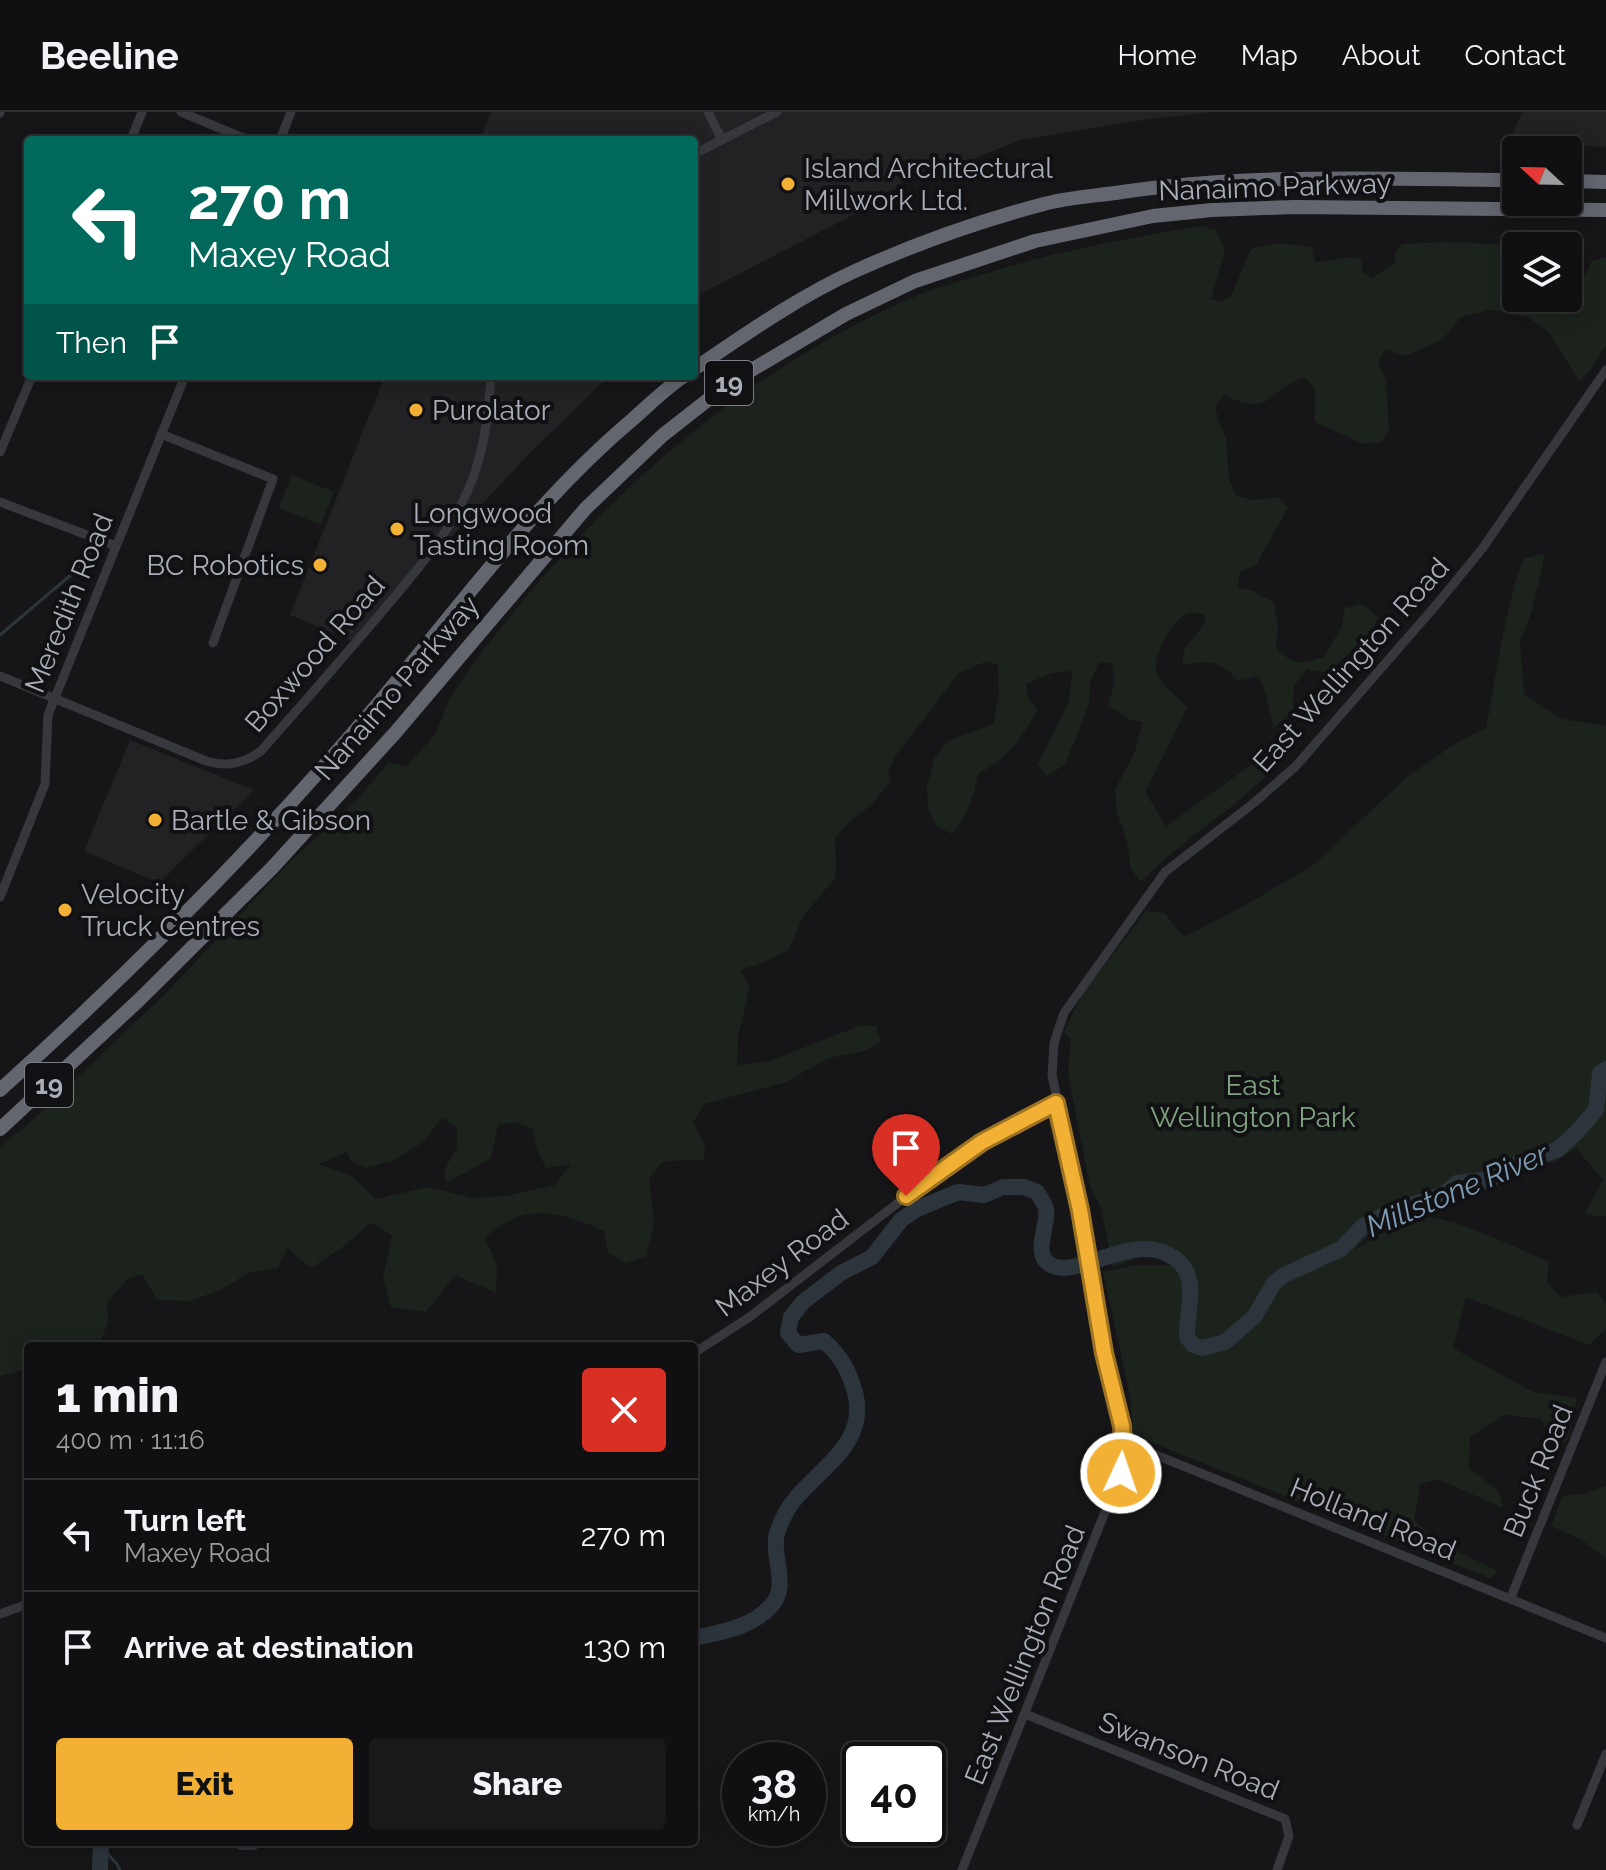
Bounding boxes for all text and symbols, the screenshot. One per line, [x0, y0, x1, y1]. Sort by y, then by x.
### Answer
text: Beeline [40, 33, 179, 78]
text: Home [1117, 39, 1197, 72]
text: Map [1241, 39, 1298, 72]
text: About [1342, 39, 1421, 72]
text: Contact [1465, 39, 1566, 72]
north arrow [1502, 136, 1582, 216]
map controls [1502, 136, 1582, 312]
place label: Island Architectural Millwork Ltd. [804, 152, 1053, 217]
text: 270 m [188, 166, 351, 232]
street label: Nanaimo Parkway [1158, 166, 1392, 208]
icon: left [56, 168, 160, 272]
marker: Island Architectural Millwork Ltd. [779, 175, 797, 193]
button: layers [1502, 232, 1582, 312]
text: Maxey Road [188, 233, 391, 275]
icon: arrive [143, 320, 187, 364]
text: Then [56, 325, 127, 360]
road number: 19 [705, 361, 753, 405]
place label: Purolator [432, 394, 551, 427]
marker: Purolator [407, 401, 425, 419]
place label: Longwood Tasting Room [413, 497, 589, 562]
street label: Meredith Road [18, 509, 120, 697]
marker: Longwood Tasting Room [388, 520, 406, 538]
place label: BC Robotics [146, 549, 304, 582]
street label: East Wellington Road [1246, 551, 1456, 779]
marker: BC Robotics [311, 556, 329, 574]
street label: Boxwood Road [238, 569, 392, 739]
street label: Nanaimo Parkway [308, 589, 486, 787]
place label: Bartle & Gibson [171, 804, 371, 837]
marker: Bartle & Gibson [146, 811, 164, 829]
place label: Velocity Truck Centres [81, 878, 260, 943]
marker: Velocity Truck Centres [56, 901, 74, 919]
road number: 19 [25, 1063, 73, 1107]
park label: East Wellington Park [1150, 1069, 1356, 1134]
pin [872, 1114, 940, 1196]
icon: arrive [884, 1126, 928, 1170]
water label: Millstone River [1361, 1135, 1555, 1244]
street label: Maxey Road [709, 1202, 855, 1324]
text: 1 min [56, 1367, 179, 1423]
button: close [582, 1368, 666, 1452]
street label: Buck Road [1497, 1400, 1579, 1542]
text: 400 m · 11:16 [56, 1425, 205, 1455]
position arrow [1079, 1431, 1163, 1515]
street label: Holland Road [1285, 1471, 1461, 1567]
text: Turn left [124, 1503, 246, 1538]
icon: left [56, 1513, 100, 1557]
text: 270 m [581, 1518, 666, 1553]
street label: East Wellington Road [958, 1521, 1092, 1789]
text: Maxey Road [124, 1538, 271, 1568]
icon: arrive [56, 1625, 100, 1669]
text: Arrive at destination [124, 1630, 414, 1665]
text: 130 m [584, 1630, 666, 1665]
street label: Swanson Road [1094, 1705, 1284, 1807]
button: Exit [56, 1738, 353, 1830]
button: Share [369, 1738, 666, 1830]
speed limit sign: 40 [842, 1742, 946, 1846]
text: 38 [751, 1760, 797, 1807]
text: km/h [748, 1802, 800, 1826]

